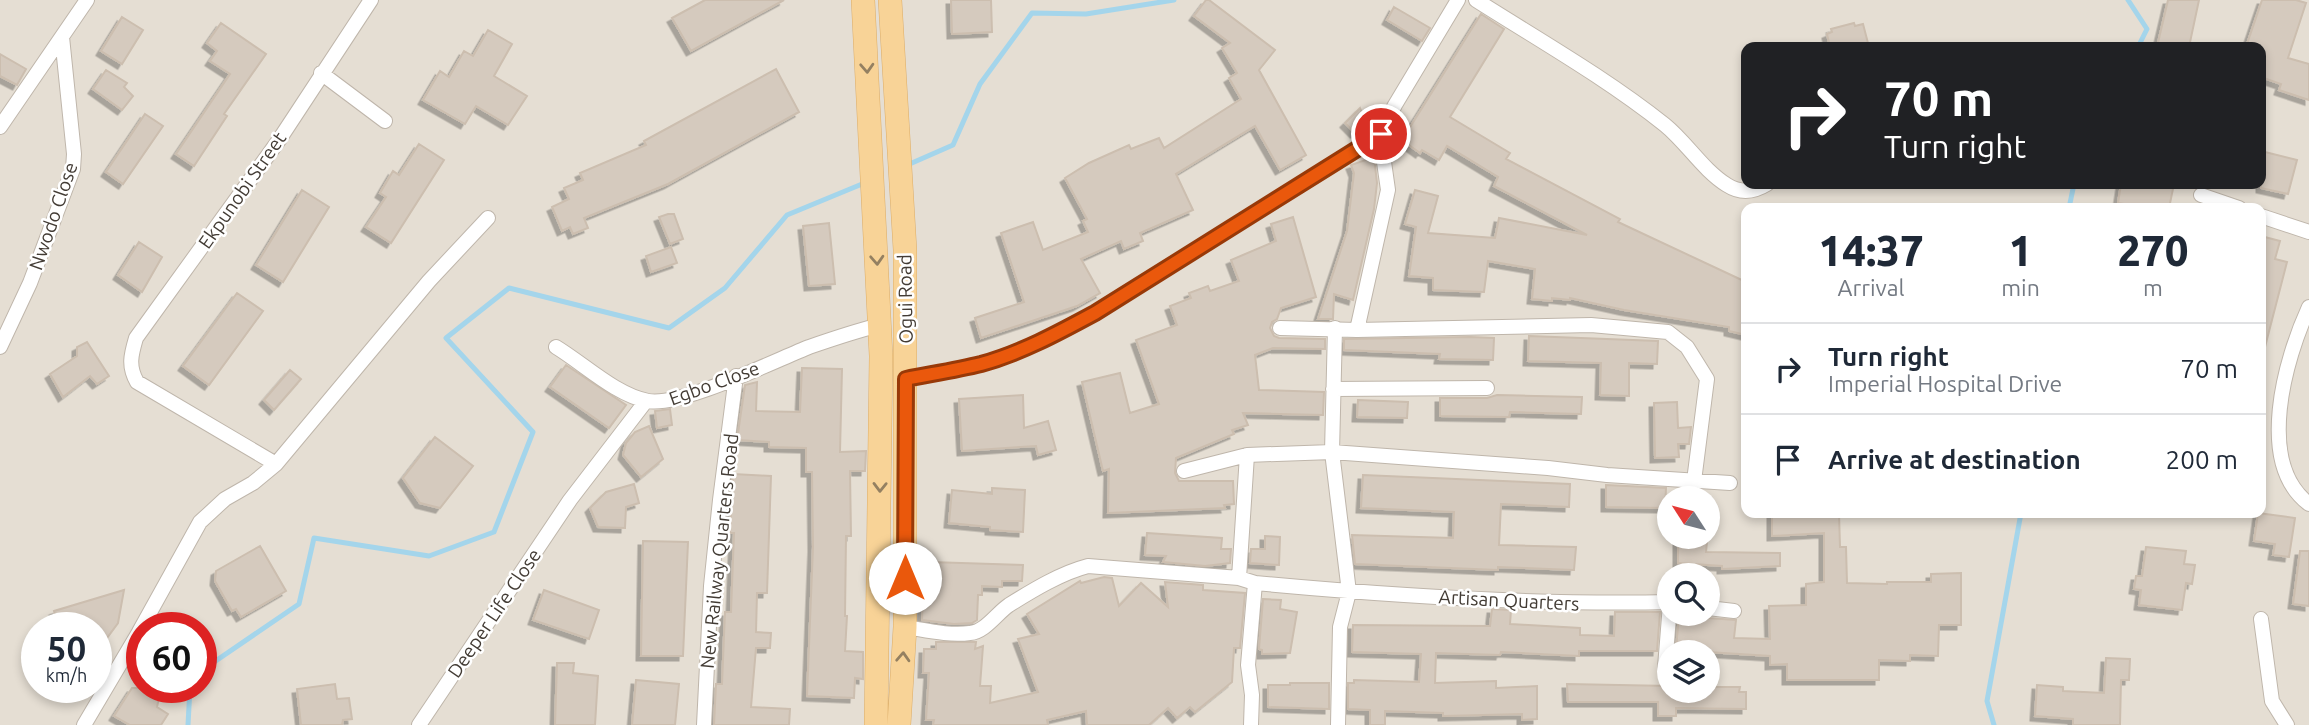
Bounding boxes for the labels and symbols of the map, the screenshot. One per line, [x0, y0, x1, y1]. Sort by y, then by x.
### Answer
one-way arrow [859, 63, 874, 74]
pin [1351, 104, 1411, 164]
street label: Ekpunobi Street [194, 127, 291, 253]
street label: Nwodo Close [24, 159, 82, 273]
street label: Ogui Road [893, 254, 917, 344]
one-way arrow [869, 255, 884, 266]
street label: Egbo Close [666, 357, 762, 409]
street label: New Railway Quarters Road [696, 432, 742, 670]
one-way arrow [873, 482, 888, 493]
north arrow [1657, 486, 1720, 550]
position arrow [868, 541, 942, 615]
street label: Deeper Life Close [443, 545, 545, 681]
street label: Artisan Quarters [1438, 585, 1580, 615]
speed limit sign: 60 [126, 612, 217, 703]
one-way arrow [895, 651, 910, 662]

